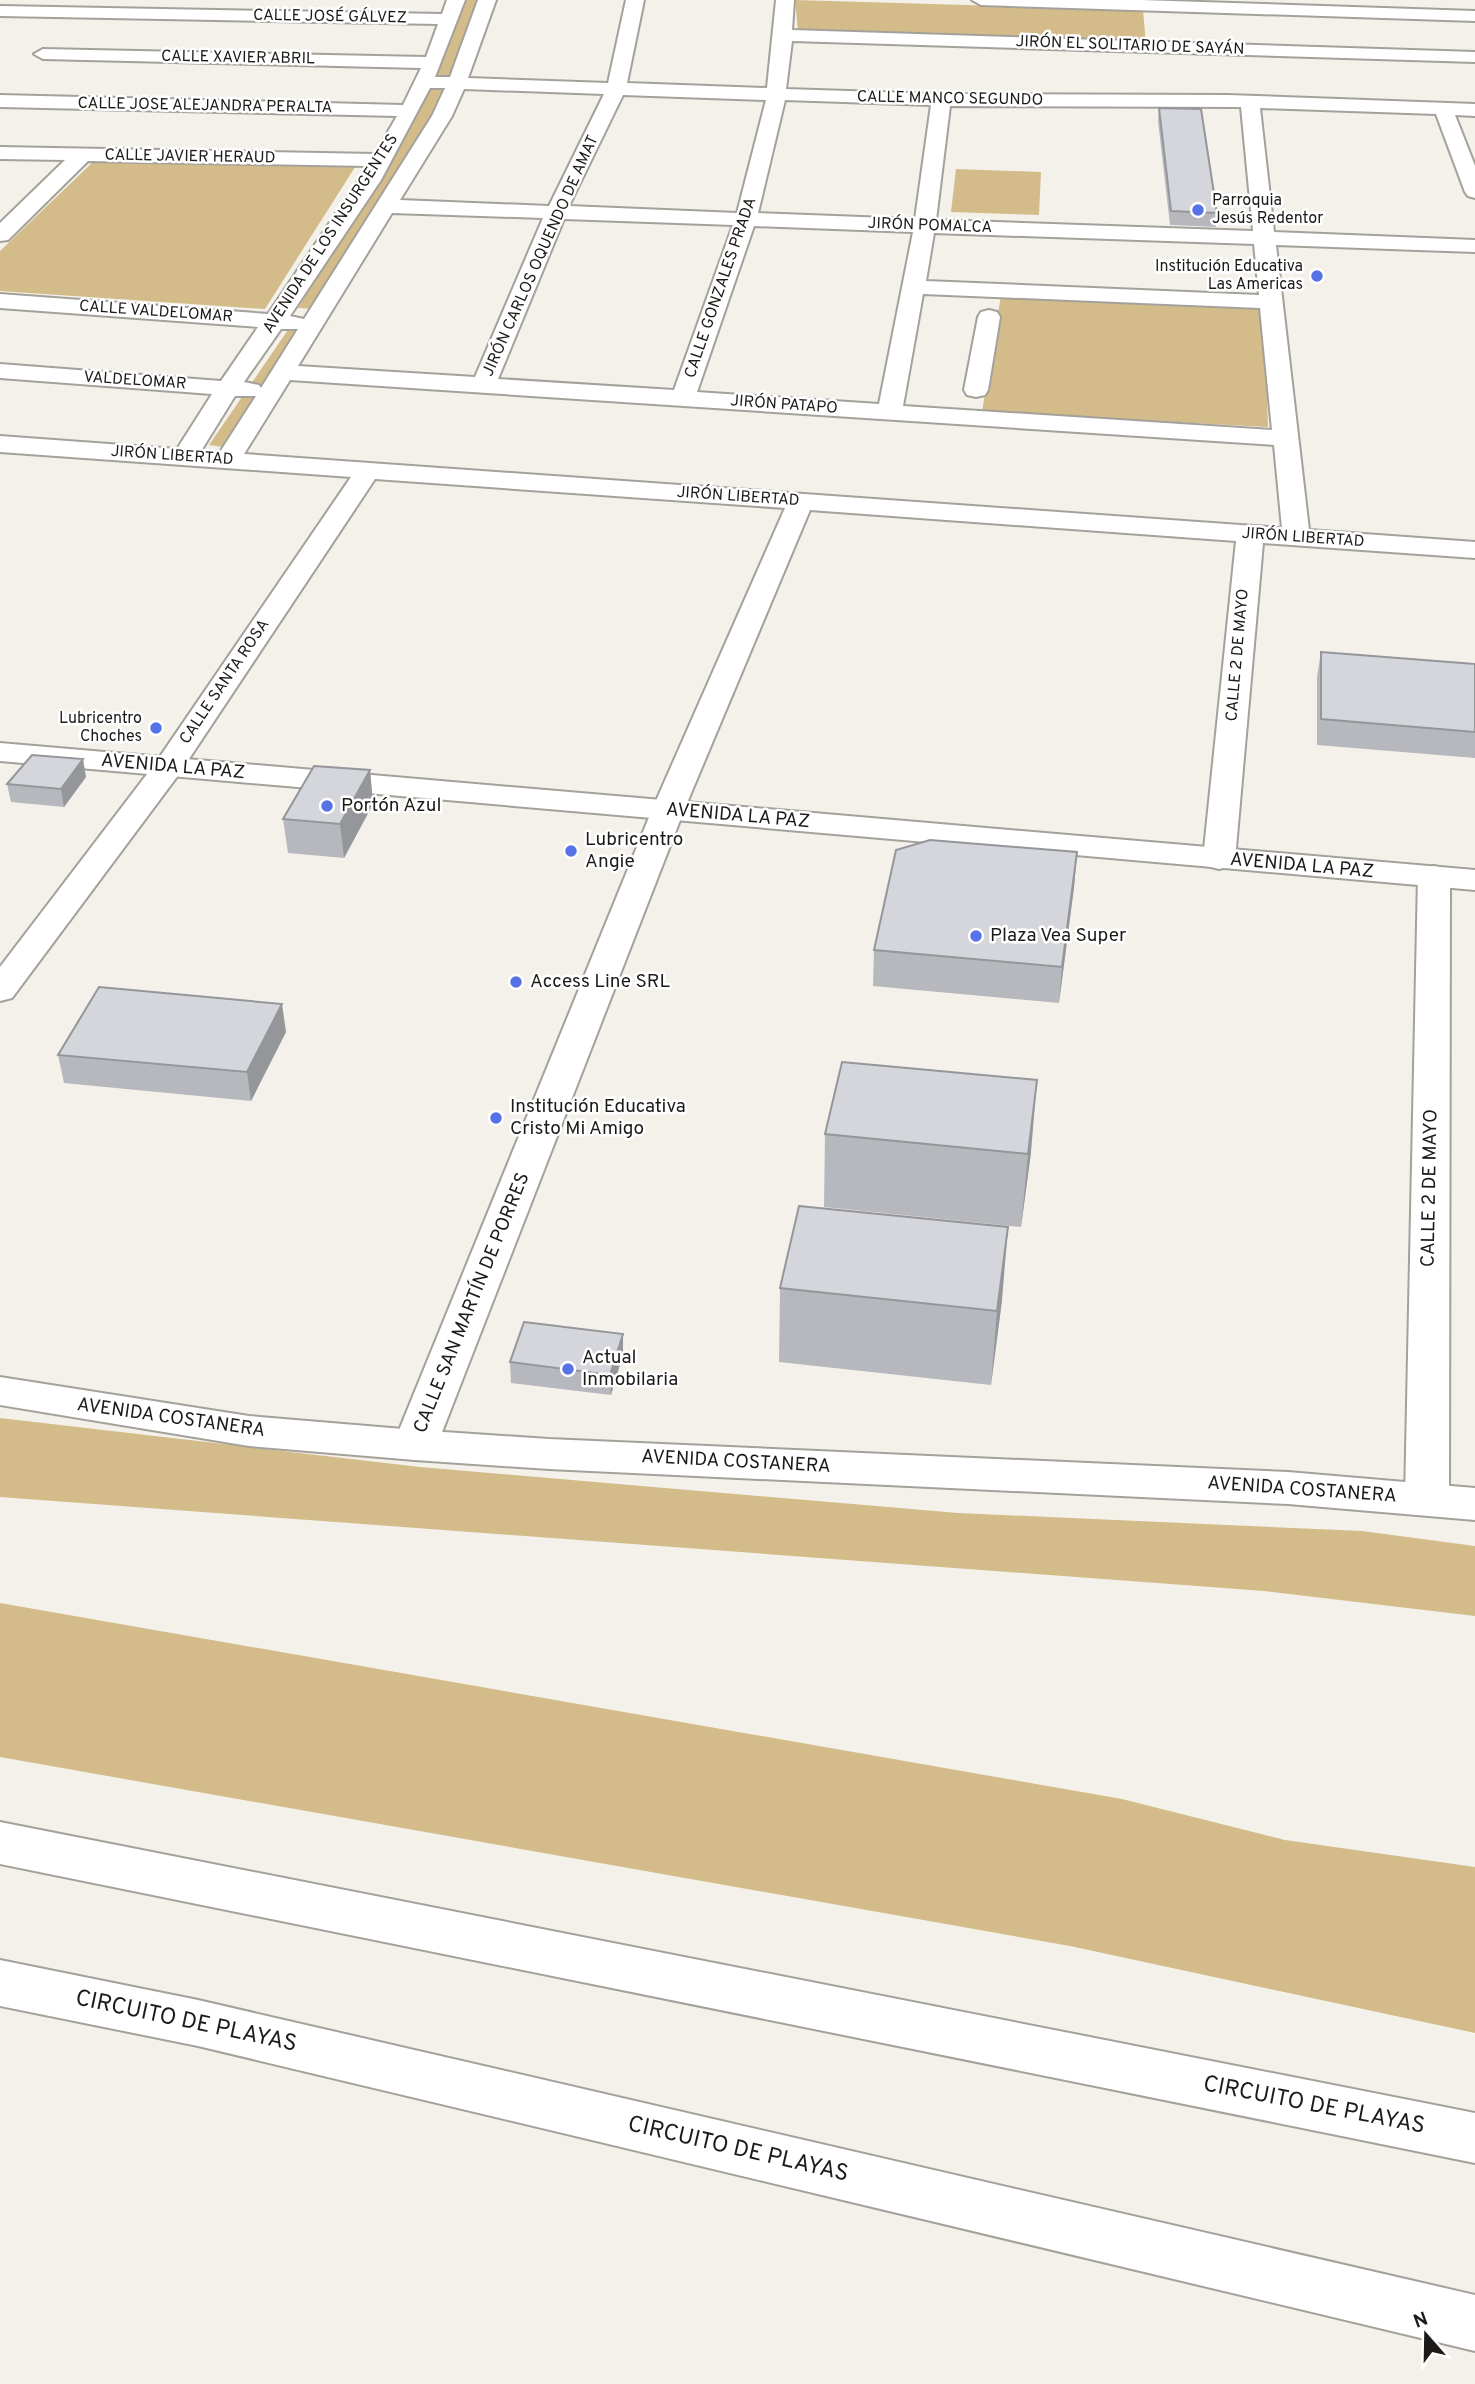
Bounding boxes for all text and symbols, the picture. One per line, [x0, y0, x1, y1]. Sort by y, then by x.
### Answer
street label: CALLE JOSÉ GÁLVEZ [253, 4, 407, 28]
street label: JIRÓN EL SOLITARIO DE SAYÁN [1015, 30, 1245, 60]
street label: CALLE XAVIER ABRIL [161, 47, 315, 69]
street label: CALLE MANCO SEGUNDO [857, 87, 1043, 111]
street label: CALLE JOSE ALEJANDRA PERALTA [77, 94, 333, 118]
street label: AVENIDA DE LOS INSURGENTES [259, 130, 403, 338]
street label: JIRÓN CARLOS OQUENDO DE AMAT [477, 131, 603, 380]
street label: CALLE JAVIER HERAUD [104, 146, 276, 168]
place label: Parroquia Jesús Redentor [1212, 191, 1323, 229]
street label: CALLE GONZALES PRADA [681, 195, 761, 381]
marker: Parroquia Jesús Redentor [1190, 202, 1206, 218]
street label: JIRÓN POMALCA [867, 212, 993, 238]
place label: Institución Educativa Las Americas [1155, 257, 1303, 295]
marker: Institución Educativa Las Americas [1309, 268, 1325, 284]
street label: CALLE VALDELOMAR [78, 297, 234, 327]
street label: VALDELOMAR [83, 367, 187, 395]
street label: JIRÓN PATAPO [730, 389, 839, 419]
street label: JIRÓN LIBERTAD [110, 440, 234, 470]
street label: JIRÓN LIBERTAD [676, 481, 800, 511]
street label: JIRÓN LIBERTAD [1241, 522, 1365, 552]
street label: CALLE 2 DE MAYO [1222, 588, 1254, 722]
street label: CALLE SANTA ROSA [176, 616, 274, 748]
place label: Lubricentro Choches [59, 709, 142, 747]
marker: Lubricentro Choches [148, 720, 164, 736]
street label: AVENIDA LA PAZ [100, 749, 246, 785]
place label: Portón Azul [341, 794, 441, 818]
marker: Portón Azul [319, 798, 335, 814]
street label: AVENIDA LA PAZ [665, 798, 811, 834]
place label: Lubricentro Angie [585, 828, 683, 874]
marker: Lubricentro Angie [563, 843, 579, 859]
street label: AVENIDA LA PAZ [1229, 848, 1375, 884]
place label: Plaza Vea Super [990, 924, 1127, 948]
marker: Plaza Vea Super [968, 928, 984, 944]
place label: Access Line SRL [530, 970, 670, 994]
marker: Access Line SRL [508, 974, 524, 990]
place label: Institución Educativa Cristo Mi Amigo [510, 1095, 686, 1141]
street label: CALLE 2 DE MAYO [1417, 1109, 1443, 1267]
marker: Institución Educativa Cristo Mi Amigo [488, 1110, 504, 1126]
street label: CALLE SAN MARTÍN DE PORRES [408, 1169, 535, 1437]
place label: Actual Inmobilaria [582, 1346, 678, 1392]
marker: Actual Inmobilaria [560, 1361, 576, 1377]
street label: AVENIDA COSTANERA [75, 1393, 267, 1443]
street label: AVENIDA COSTANERA [641, 1445, 831, 1479]
street label: AVENIDA COSTANERA [1207, 1471, 1397, 1509]
street label: CIRCUITO DE PLAYAS [73, 1984, 299, 2060]
street label: CIRCUITO DE PLAYAS [1201, 2070, 1427, 2142]
street label: CIRCUITO DE PLAYAS [625, 2111, 851, 2189]
north arrow [1391, 2300, 1461, 2370]
text: N [1410, 2307, 1431, 2335]

